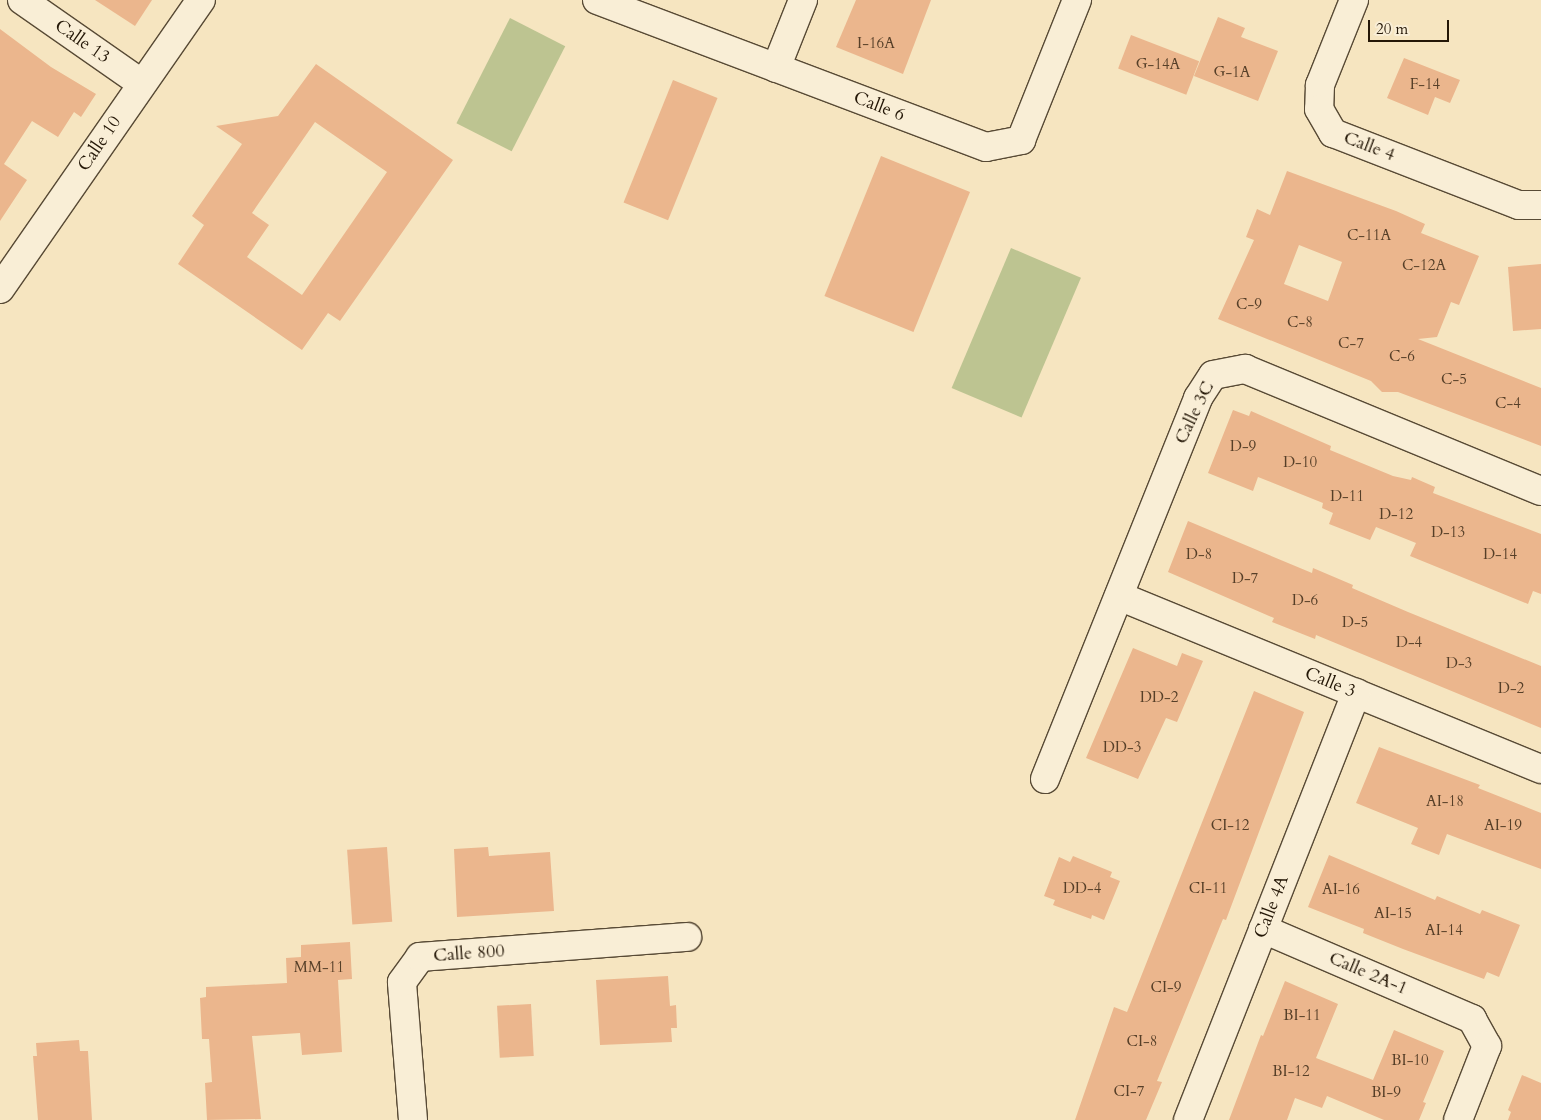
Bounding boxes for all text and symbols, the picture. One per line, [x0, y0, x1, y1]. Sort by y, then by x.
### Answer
scale bar [1371, 10, 1452, 42]
street label: Calle 13 [50, 15, 114, 69]
text: 20 m [1376, 19, 1408, 39]
house number: I-16A [857, 35, 895, 53]
house number: G-14A [1136, 56, 1180, 74]
house number: G-1A [1214, 64, 1250, 82]
house number: F-14 [1410, 76, 1440, 94]
street label: Calle 6 [850, 87, 908, 127]
street label: Calle 10 [74, 112, 126, 176]
street label: Calle 4 [1340, 127, 1398, 167]
house number: C-11A [1347, 227, 1391, 245]
house number: C-12A [1402, 257, 1446, 275]
house number: C-9 [1236, 296, 1262, 314]
house number: C-8 [1287, 314, 1313, 332]
house number: C-7 [1338, 335, 1364, 353]
house number: C-6 [1389, 348, 1415, 366]
house number: C-5 [1441, 371, 1467, 389]
street label: Calle 3C [1171, 378, 1219, 448]
house number: C-4 [1495, 395, 1521, 413]
house number: D-9 [1230, 438, 1256, 456]
house number: D-10 [1283, 454, 1317, 472]
house number: D-11 [1330, 488, 1364, 506]
house number: D-12 [1379, 506, 1413, 524]
house number: D-13 [1431, 524, 1465, 542]
house number: D-8 [1186, 546, 1212, 564]
house number: D-14 [1483, 546, 1517, 564]
house number: D-7 [1232, 570, 1258, 588]
house number: D-6 [1292, 592, 1318, 610]
house number: D-5 [1342, 614, 1368, 632]
house number: D-4 [1396, 634, 1422, 652]
house number: D-3 [1446, 655, 1472, 673]
street label: Calle 3 [1301, 663, 1359, 703]
house number: D-2 [1498, 680, 1524, 698]
house number: DD-2 [1140, 689, 1178, 707]
house number: DD-3 [1103, 739, 1141, 757]
house number: AI-18 [1426, 793, 1464, 811]
house number: CI-12 [1211, 817, 1249, 835]
house number: AI-19 [1484, 817, 1522, 835]
street label: Calle 4A [1250, 872, 1294, 942]
house number: DD-4 [1063, 880, 1101, 898]
house number: CI-11 [1189, 880, 1227, 898]
house number: AI-16 [1322, 881, 1360, 899]
house number: AI-15 [1374, 905, 1412, 923]
house number: AI-14 [1425, 922, 1463, 940]
street label: Calle 800 [433, 941, 505, 967]
street label: Calle 2A-1 [1326, 948, 1410, 1000]
house number: MM-11 [294, 959, 344, 977]
house number: CI-9 [1151, 979, 1181, 997]
house number: BI-11 [1283, 1007, 1321, 1025]
house number: CI-8 [1127, 1033, 1157, 1051]
house number: BI-10 [1391, 1052, 1429, 1070]
house number: BI-12 [1272, 1063, 1310, 1081]
house number: CI-7 [1114, 1083, 1144, 1101]
house number: BI-9 [1371, 1084, 1401, 1102]

